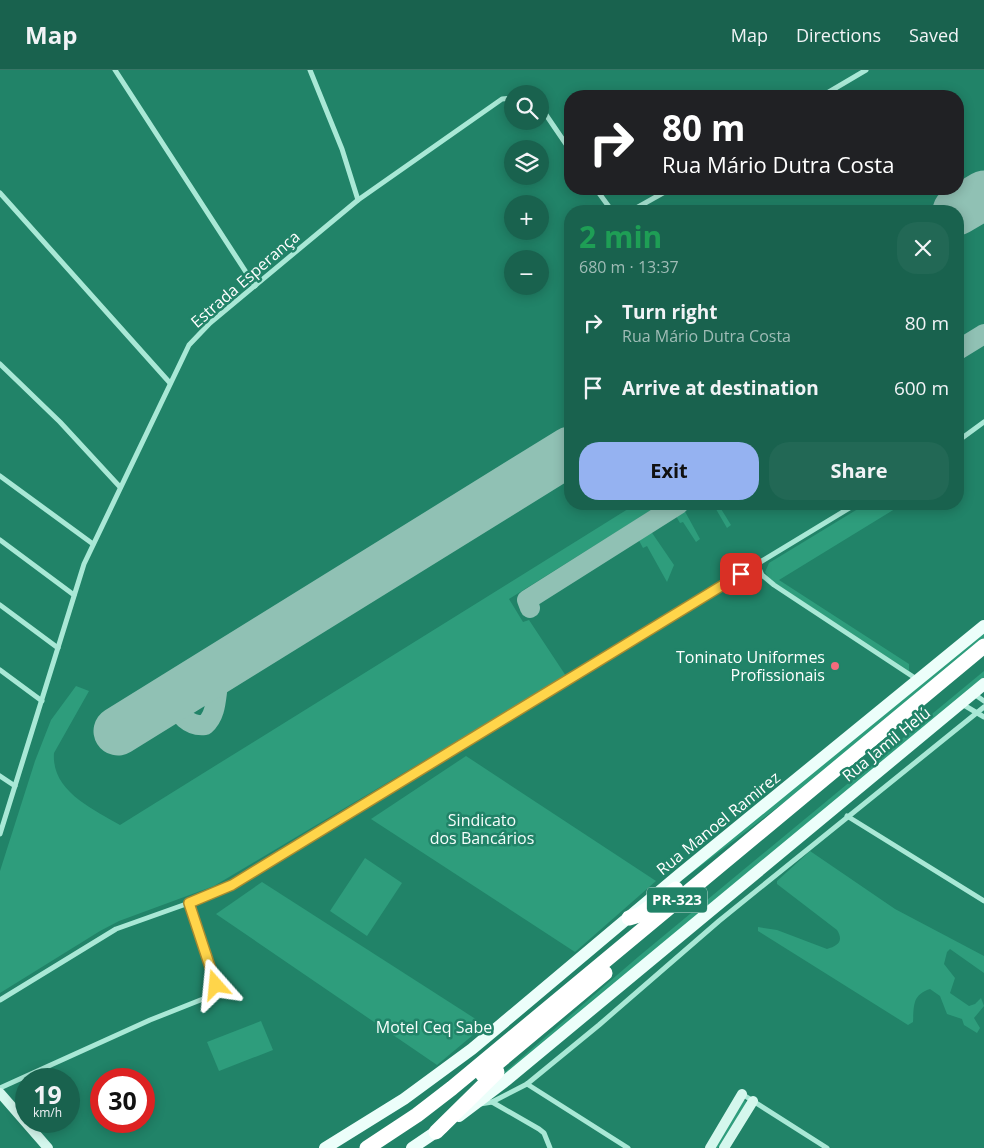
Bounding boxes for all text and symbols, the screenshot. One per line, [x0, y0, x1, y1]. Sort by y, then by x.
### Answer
text: Map [25, 18, 77, 51]
text: Map [731, 23, 768, 47]
text: Directions [796, 23, 881, 47]
text: Saved [909, 23, 959, 47]
map controls [504, 85, 549, 295]
button: search [504, 85, 549, 130]
text: 80 m [662, 104, 745, 151]
icon: right [579, 110, 644, 175]
button: layers [504, 140, 549, 185]
text: Rua Mário Dutra Costa [662, 149, 894, 179]
button: + [504, 195, 549, 240]
text: 2 min [579, 216, 662, 257]
button: close [897, 222, 949, 274]
street label: Estrada Esperança [186, 226, 304, 332]
button: − [504, 250, 549, 295]
text: 680 m · 13:37 [579, 256, 679, 278]
text: Turn right [622, 299, 717, 325]
icon: right [579, 309, 607, 337]
text: 80 m [905, 310, 949, 336]
text: Rua Mário Dutra Costa [622, 325, 791, 347]
icon: arrive [579, 374, 607, 402]
text: Arrive at destination [622, 375, 819, 401]
text: 600 m [894, 375, 949, 401]
button: Exit [579, 442, 759, 500]
button: Share [769, 442, 949, 500]
pin [720, 553, 762, 595]
icon: arrive [727, 560, 755, 588]
place label: Toninato Uniformes Profissionais [676, 646, 825, 686]
marker: Toninato Uniformes Profissionais [829, 660, 841, 672]
street label: Rua Jamil Helú [837, 702, 935, 786]
street label: Rua Manoel Ramirez [652, 766, 784, 880]
park label: Sindicato dos Bancários [430, 809, 534, 849]
road number: PR-323 [647, 888, 707, 912]
position arrow [189, 958, 241, 1010]
park label: Motel Ceq Sabe [376, 1016, 492, 1038]
speed limit sign: 30 [90, 1068, 155, 1133]
text: 19 [33, 1077, 62, 1111]
text: km/h [33, 1104, 62, 1121]

